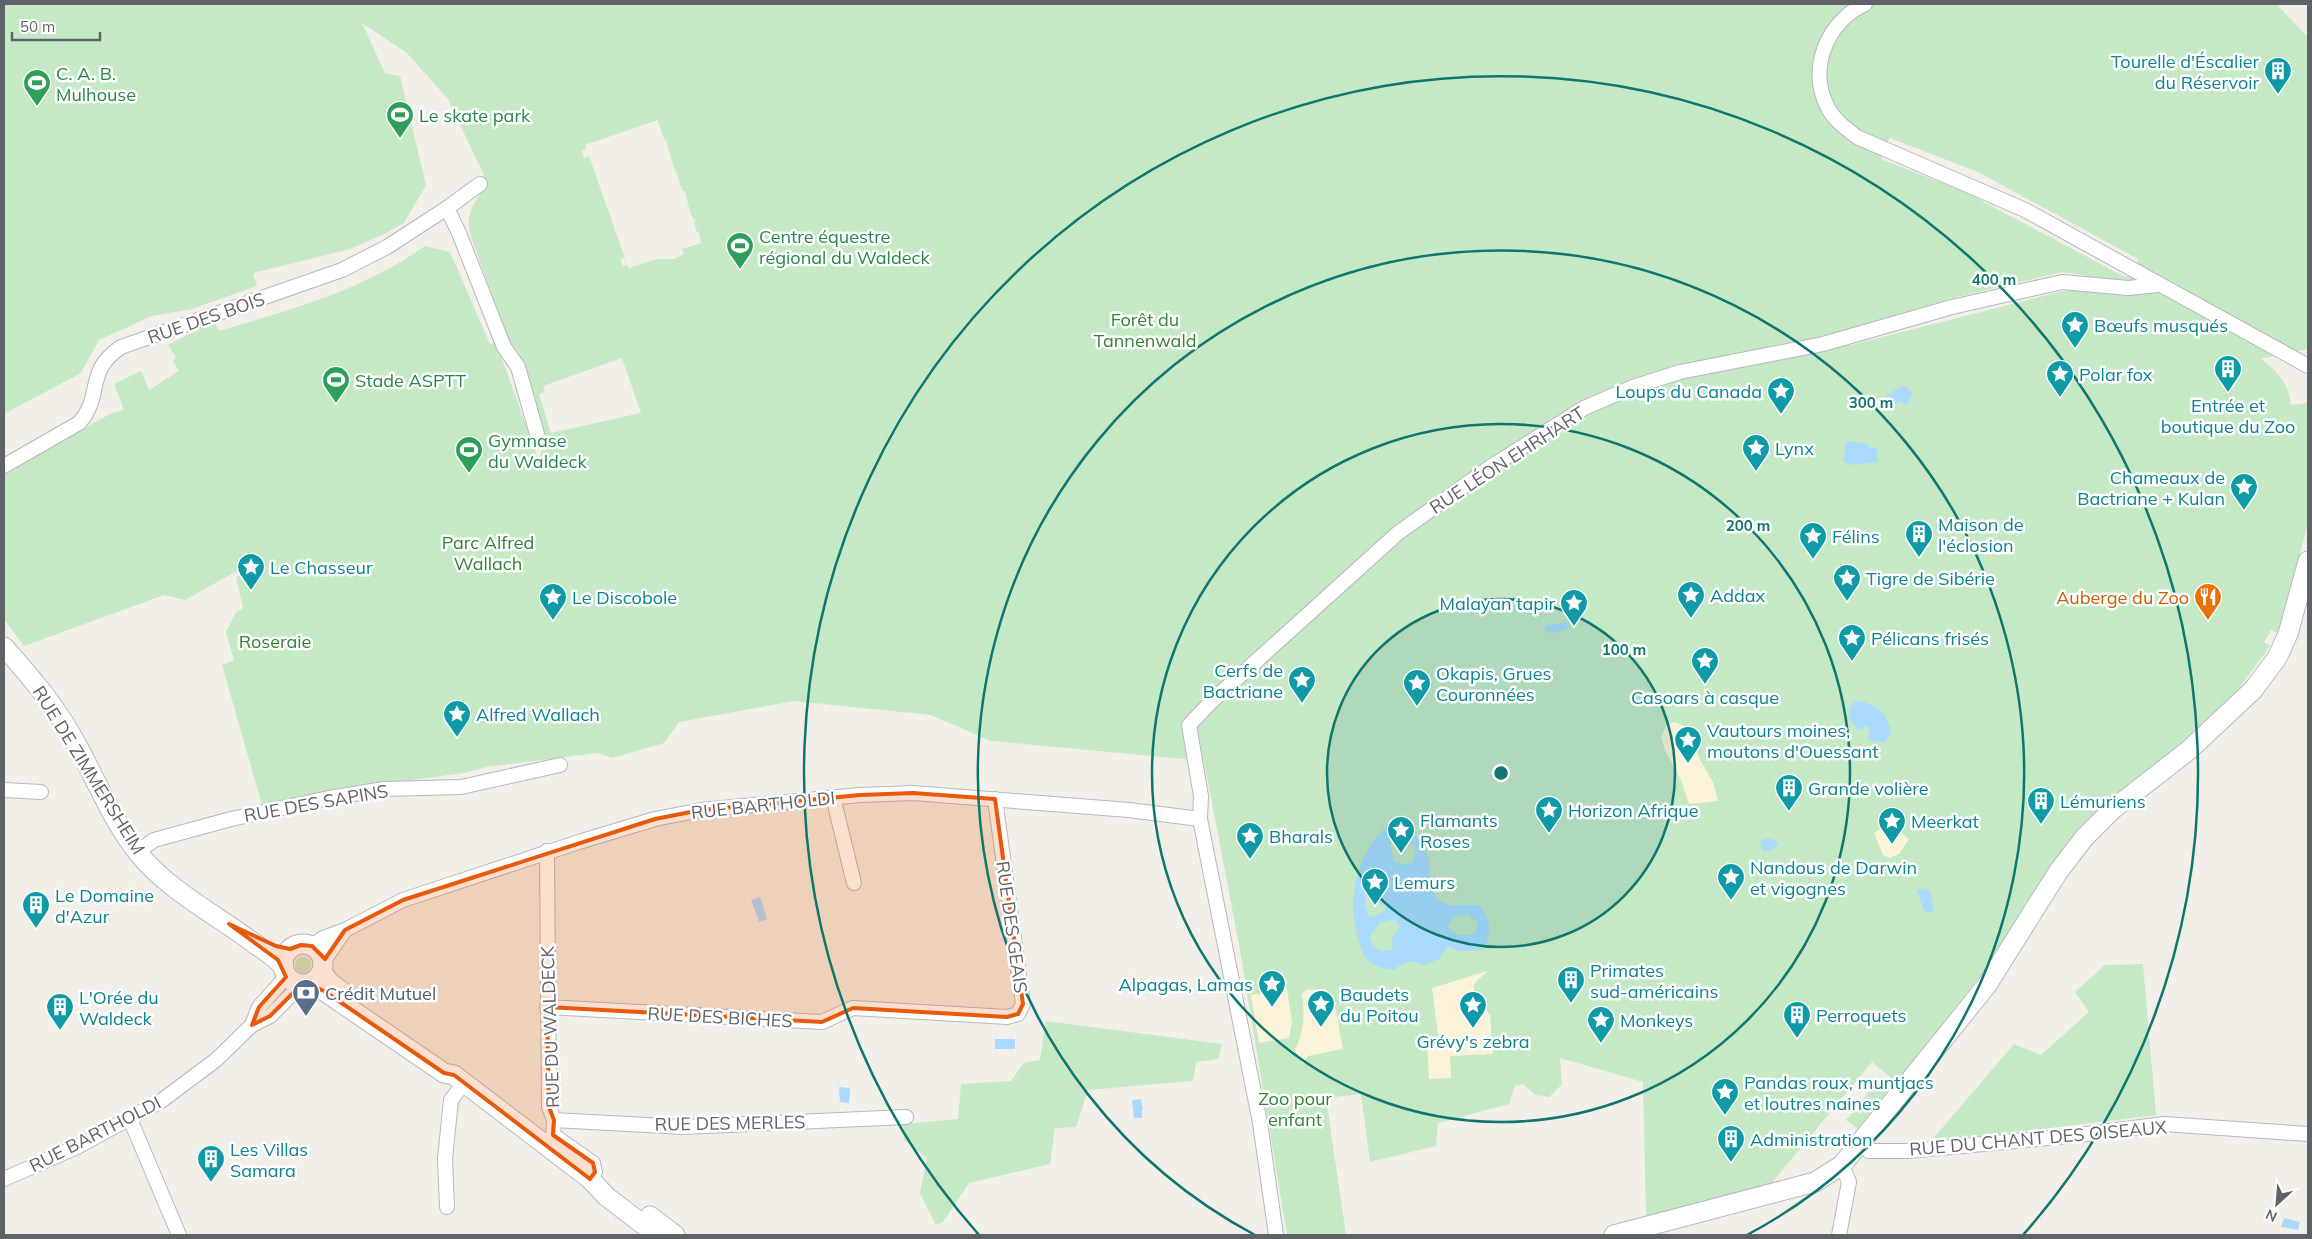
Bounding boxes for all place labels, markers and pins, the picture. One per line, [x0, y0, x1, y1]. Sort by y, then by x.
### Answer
place label: Tourelle d'Éscalier du Réservoir [2111, 50, 2259, 94]
building icon: Tourelle d'Éscalier du Réservoir [2263, 56, 2293, 95]
place label: C. A. B. Mulhouse [56, 62, 136, 106]
sports icon: C. A. B. Mulhouse [22, 68, 52, 107]
sports icon: Le skate park [385, 100, 415, 139]
place label: Le skate park [419, 104, 531, 127]
place label: Centre équestre régional du Waldeck [759, 225, 930, 269]
sports icon: Centre équestre régional du Waldeck [725, 231, 755, 270]
place icon: Bœufs musqués [2060, 310, 2090, 349]
place label: Bœufs musqués [2094, 314, 2228, 337]
building icon: Entrée et boutique du Zoo [2213, 354, 2243, 393]
place icon: Polar fox [2045, 359, 2075, 398]
place label: Polar fox [2079, 363, 2153, 386]
sports icon: Stade ASPTT [321, 365, 351, 404]
place label: Stade ASPTT [355, 369, 466, 392]
place icon: Loups du Canada [1766, 376, 1796, 415]
place label: Loups du Canada [1616, 380, 1762, 403]
place label: Entrée et boutique du Zoo [2161, 394, 2295, 438]
place label: Gymnase du Waldeck [488, 429, 587, 473]
place icon: Lynx [1741, 433, 1771, 472]
sports icon: Gymnase du Waldeck [454, 435, 484, 474]
place label: Lynx [1775, 437, 1814, 460]
place label: Chameaux de Bactriane + Kulan [2077, 466, 2225, 510]
place icon: Chameaux de Bactriane + Kulan [2229, 472, 2259, 511]
place label: Maison de l'éclosion [1938, 513, 2024, 557]
building icon: Maison de l'éclosion [1904, 519, 1934, 558]
place icon: Félins [1798, 521, 1828, 560]
place label: Félins [1832, 525, 1880, 548]
place icon: Le Chasseur [236, 552, 266, 591]
place label: Le Chasseur [270, 556, 373, 579]
place icon: Tigre de Sibérie [1832, 563, 1862, 602]
place label: Tigre de Sibérie [1866, 567, 1995, 590]
place icon: Addax [1676, 580, 1706, 619]
place icon: Le Discobole [538, 582, 568, 621]
restaurant icon: Auberge du Zoo [2193, 582, 2223, 621]
place label: Addax [1710, 584, 1766, 607]
place label: Le Discobole [572, 586, 677, 609]
place label: Auberge du Zoo [2056, 586, 2189, 609]
place icon: Malayan tapir [1559, 588, 1589, 627]
place label: Malayan tapir [1440, 592, 1555, 615]
place icon: Pélicans frisés [1837, 623, 1867, 662]
place label: Pélicans frisés [1871, 627, 1989, 650]
place icon: Casoars à casque [1690, 646, 1720, 685]
place label: Cerfs de Bactriane [1203, 659, 1283, 703]
place label: Okapis, Grues Couronnées [1436, 662, 1551, 706]
place icon: Cerfs de Bactriane [1287, 665, 1317, 704]
place icon: Okapis, Grues Couronnées [1402, 668, 1432, 707]
place label: Casoars à casque [1631, 686, 1779, 709]
place icon: Alfred Wallach [442, 699, 472, 738]
place label: Alfred Wallach [476, 703, 600, 726]
place label: Vautours moines, moutons d'Ouessant [1707, 719, 1879, 763]
place icon: Vautours moines, moutons d'Ouessant [1673, 725, 1703, 764]
centre of rings [1492, 764, 1510, 782]
building icon: Grande volière [1774, 773, 1804, 812]
place label: Grande volière [1808, 777, 1929, 800]
building icon: Lémuriens [2026, 786, 2056, 825]
place label: Lémuriens [2060, 790, 2146, 813]
place icon: Horizon Afrique [1534, 795, 1564, 834]
place label: Horizon Afrique [1568, 799, 1699, 822]
place icon: Meerkat [1877, 806, 1907, 845]
place label: Flamants Roses [1420, 809, 1498, 853]
place label: Meerkat [1911, 810, 1979, 833]
place icon: Flamants Roses [1386, 815, 1416, 854]
place icon: Bharals [1235, 821, 1265, 860]
place label: Bharals [1269, 825, 1333, 848]
place label: Nandous de Darwin et vigognes [1750, 856, 1917, 900]
place icon: Nandous de Darwin et vigognes [1716, 862, 1746, 901]
place icon: Lemurs [1360, 867, 1390, 906]
place label: Lemurs [1394, 871, 1455, 894]
place label: Le Domaine d'Azur [55, 884, 154, 928]
building icon: Le Domaine d'Azur [21, 890, 51, 929]
place label: Primates sud-américains [1590, 959, 1719, 1003]
building icon: Primates sud-américains [1556, 965, 1586, 1004]
place icon: Alpagas, Lamas [1257, 969, 1287, 1008]
place label: Alpagas, Lamas [1118, 973, 1253, 996]
bank icon: Crédit Mutuel [291, 978, 321, 1017]
place label: Crédit Mutuel [325, 982, 436, 1005]
place label: Baudets du Poitou [1340, 983, 1419, 1027]
place label: L'Orée du Waldeck [79, 986, 159, 1030]
place icon: Baudets du Poitou [1306, 989, 1336, 1028]
place icon: Grévy's zebra [1458, 990, 1488, 1029]
building icon: L'Orée du Waldeck [45, 992, 75, 1031]
building icon: Perroquets [1782, 1000, 1812, 1039]
place label: Perroquets [1816, 1004, 1907, 1027]
place icon: Monkeys [1586, 1005, 1616, 1044]
place label: Monkeys [1620, 1009, 1693, 1032]
place label: Grévy's zebra [1416, 1030, 1530, 1053]
place label: Pandas roux, muntjacs et loutres naines [1744, 1071, 1934, 1115]
place icon: Pandas roux, muntjacs et loutres naines [1710, 1077, 1740, 1116]
building icon: Administration [1716, 1124, 1746, 1163]
place label: Administration [1750, 1128, 1873, 1151]
place label: Les Villas Samara [230, 1138, 308, 1182]
building icon: Les Villas Samara [196, 1144, 226, 1183]

